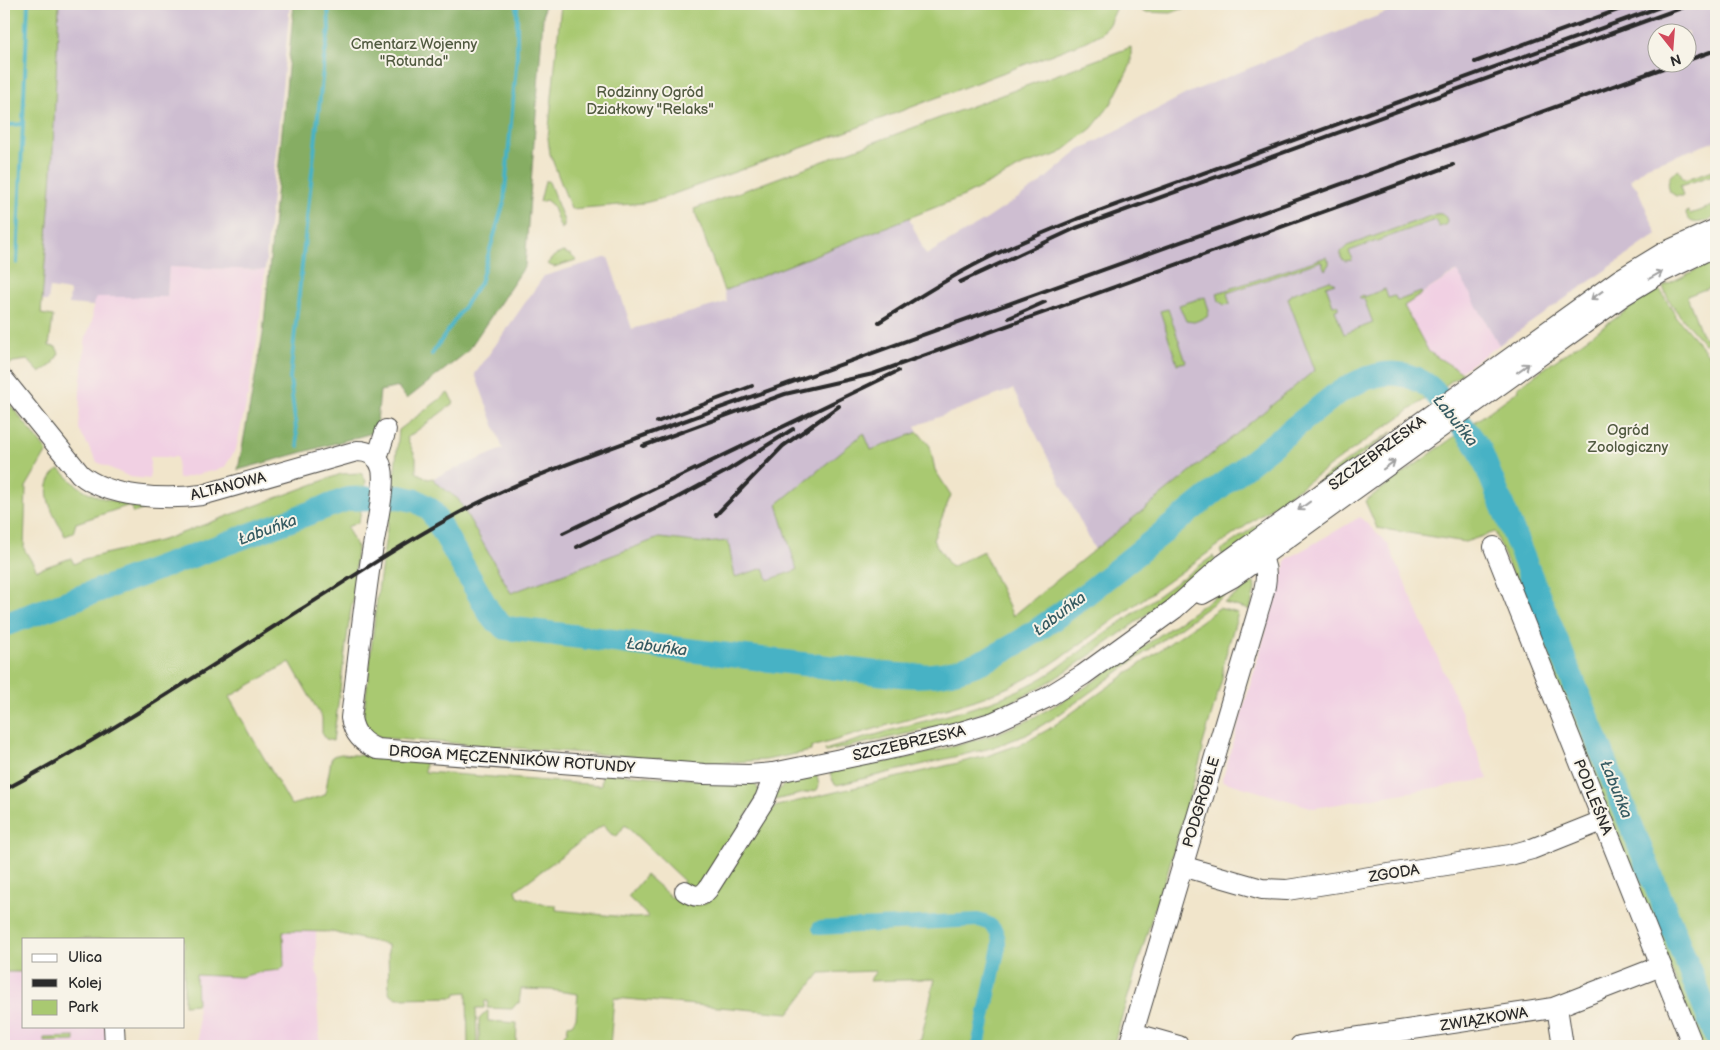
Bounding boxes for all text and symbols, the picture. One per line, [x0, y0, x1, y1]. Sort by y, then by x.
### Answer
north arrow [1648, 22, 1698, 72]
park label: Cmentarz Wojenny "Rotunda" [351, 35, 478, 71]
text: N [1668, 50, 1683, 70]
park label: Rodzinny Ogród Działkowy "Relaks" [586, 83, 714, 119]
one-way arrow [1649, 270, 1664, 280]
one-way arrow [1591, 290, 1604, 301]
one-way arrow [1516, 363, 1530, 373]
water label: Łabuńka [1428, 391, 1481, 451]
street label: SZCZEBRZESKA [1325, 411, 1430, 495]
park label: Ogród Zoologiczny [1587, 421, 1668, 457]
one-way arrow [1382, 460, 1396, 470]
street label: ALTANOWA [188, 468, 269, 505]
one-way arrow [1297, 501, 1311, 511]
water label: Łabuńka [236, 511, 299, 550]
water label: Łabuńka [1030, 588, 1090, 640]
water label: Łabuńka [625, 634, 688, 661]
street label: SZCZEBRZESKA [851, 721, 968, 766]
street label: DROGA MĘCZENNIKÓW ROTUNDY [388, 741, 636, 778]
street label: PODGROBLE [1179, 754, 1224, 850]
street label: PODLEŚNA [1569, 757, 1617, 839]
water label: Łabuńka [1595, 758, 1636, 821]
street label: ZGODA [1366, 860, 1422, 887]
legend [22, 938, 185, 1028]
text: Ulica [68, 948, 102, 967]
text: Kolej [68, 974, 102, 993]
text: Park [68, 998, 99, 1017]
street label: ZWIĄZKOWA [1438, 1003, 1530, 1036]

